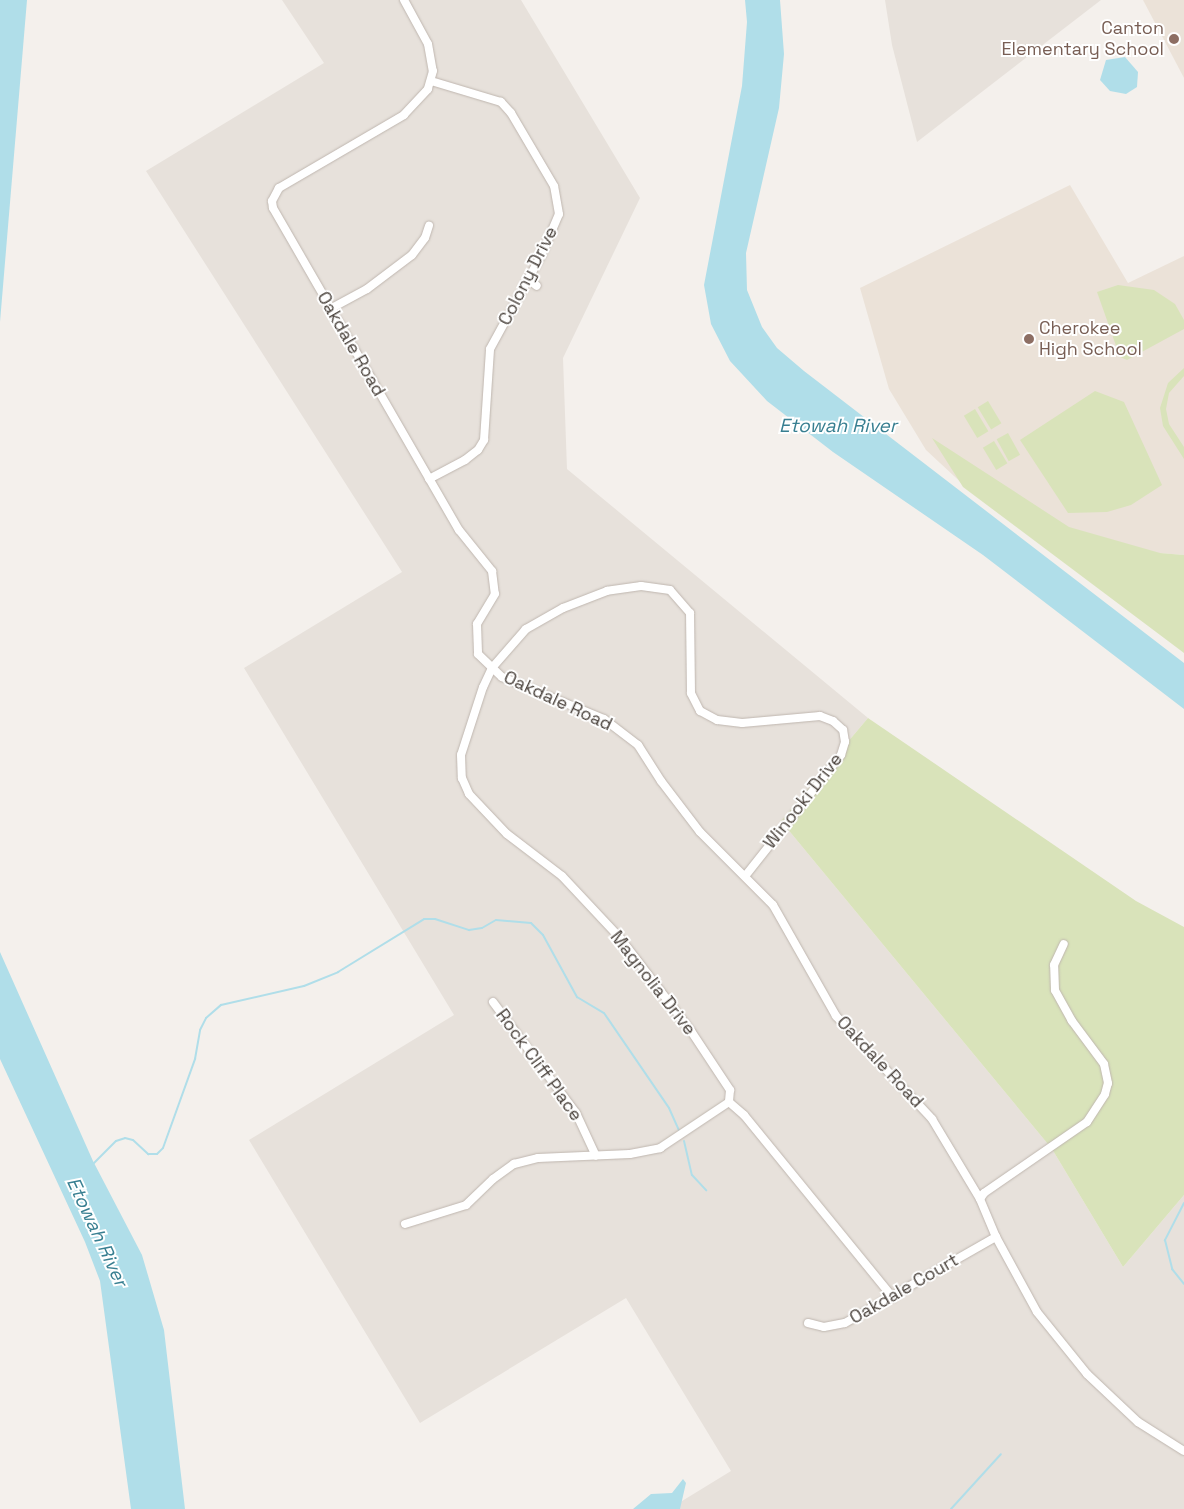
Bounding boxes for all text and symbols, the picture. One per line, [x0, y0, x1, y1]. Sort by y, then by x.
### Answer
place label: Canton Elementary School [1001, 18, 1164, 60]
marker: Canton Elementary School [1168, 33, 1180, 45]
street label: Colony Drive [494, 223, 562, 329]
street label: Oakdale Road [312, 288, 390, 400]
place label: Cherokee High School [1039, 318, 1142, 360]
marker: Cherokee High School [1023, 333, 1035, 345]
water label: Etowah River [779, 415, 897, 437]
street label: Oakdale Road [500, 666, 616, 736]
street label: Winooki Drive [759, 749, 847, 853]
street label: Magnolia Drive [606, 927, 700, 1039]
street label: Rock Cliff Place [491, 1005, 587, 1125]
street label: Oakdale Road [832, 1012, 928, 1112]
water label: Etowah River [62, 1174, 132, 1290]
street label: Oakdale Court [846, 1249, 962, 1329]

